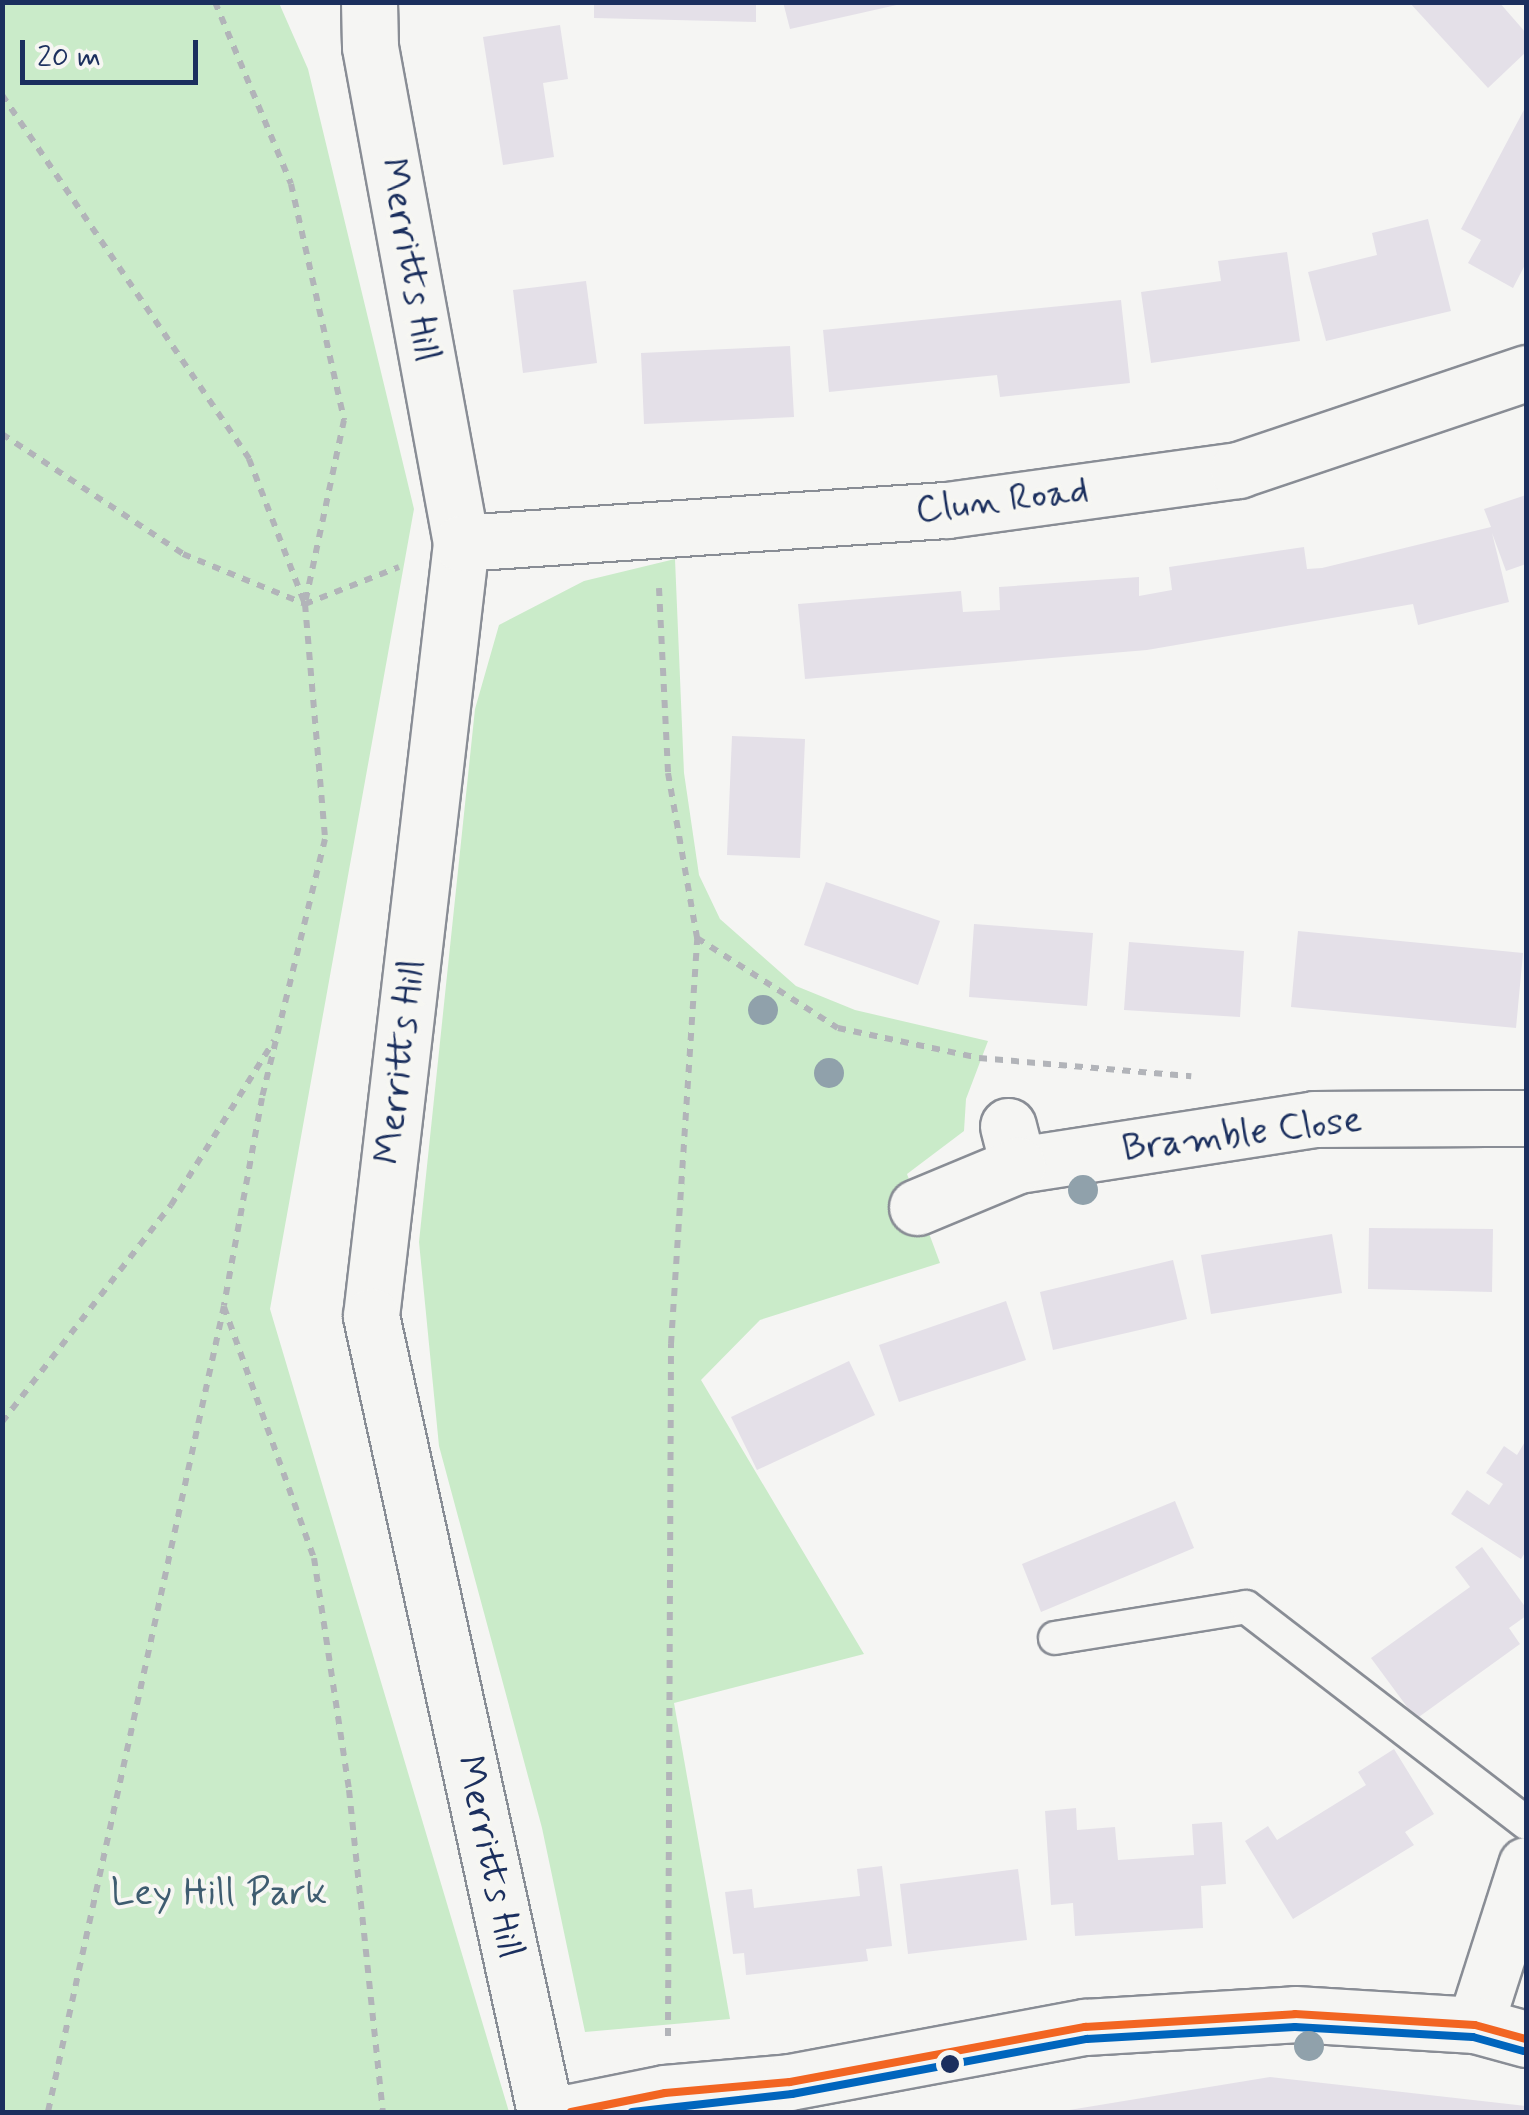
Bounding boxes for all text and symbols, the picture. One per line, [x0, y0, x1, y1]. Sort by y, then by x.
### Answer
scale bar [25, 20, 202, 82]
text: 20 m [37, 38, 101, 77]
street label: Merritts Hill [368, 153, 450, 367]
street label: Clun Road [915, 468, 1089, 534]
street label: Merritts Hill [366, 955, 436, 1169]
street label: Bramble Close [1119, 1098, 1365, 1172]
street label: Merritts Hill [445, 1750, 533, 1964]
park label: Ley Hill Park [115, 1871, 323, 1917]
unlabelled marker [940, 2054, 960, 2074]

